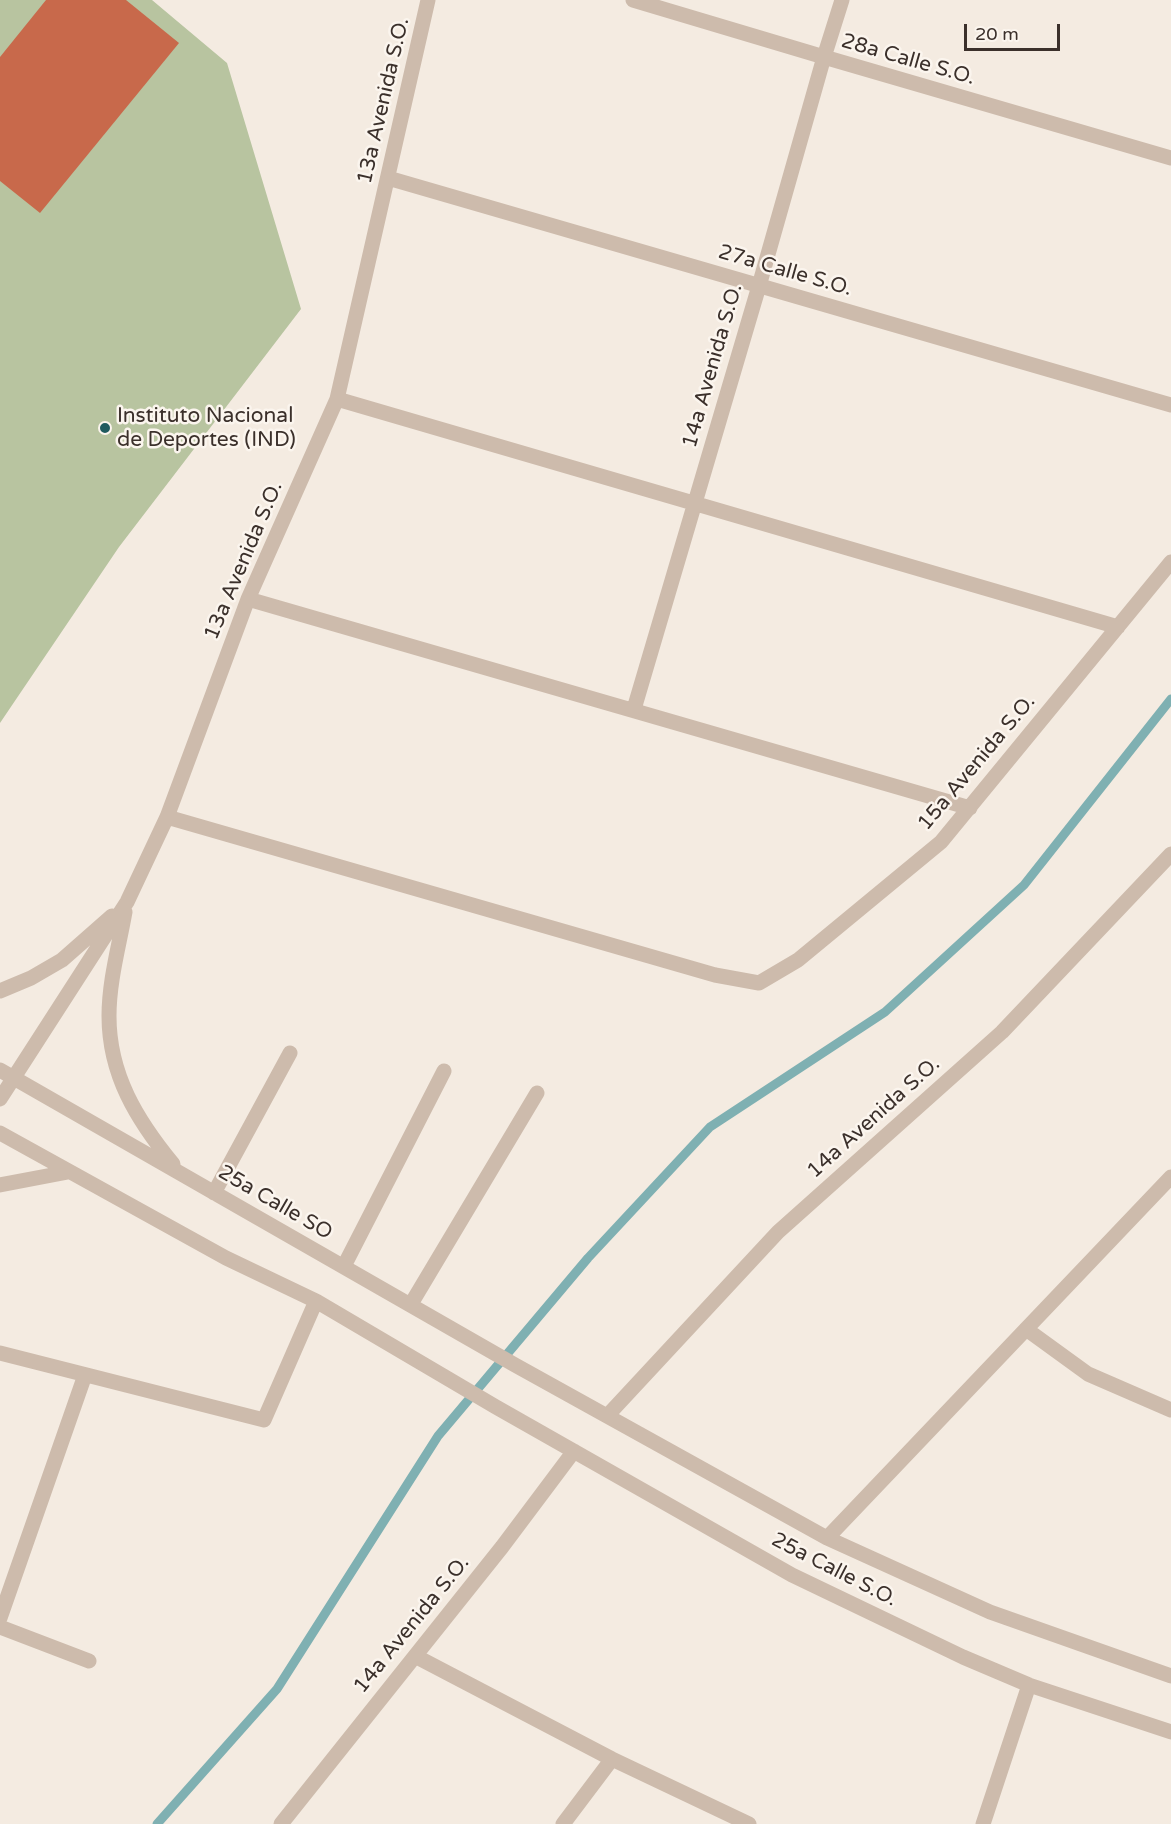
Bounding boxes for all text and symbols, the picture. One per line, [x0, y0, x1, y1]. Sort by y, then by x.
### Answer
scale bar [967, 12, 1063, 50]
street label: 13a Avenida S.O. [353, 15, 415, 187]
text: 20 m [975, 23, 1019, 45]
street label: 28a Calle S.O. [838, 29, 978, 91]
street label: 27a Calle S.O. [715, 240, 855, 302]
street label: 14a Avenida S.O. [677, 281, 749, 451]
place label: Instituto Nacional de Deportes (IND) [117, 403, 296, 453]
marker: Instituto Nacional de Deportes (IND) [98, 421, 112, 435]
street label: 13a Avenida S.O. [199, 478, 289, 644]
street label: 15a Avenida S.O. [913, 690, 1041, 836]
street label: 14a Avenida S.O. [802, 1052, 946, 1184]
street label: 25a Calle SO [213, 1160, 337, 1246]
street label: 25a Calle S.O. [767, 1528, 901, 1612]
street label: 14a Avenida S.O. [349, 1551, 475, 1699]

